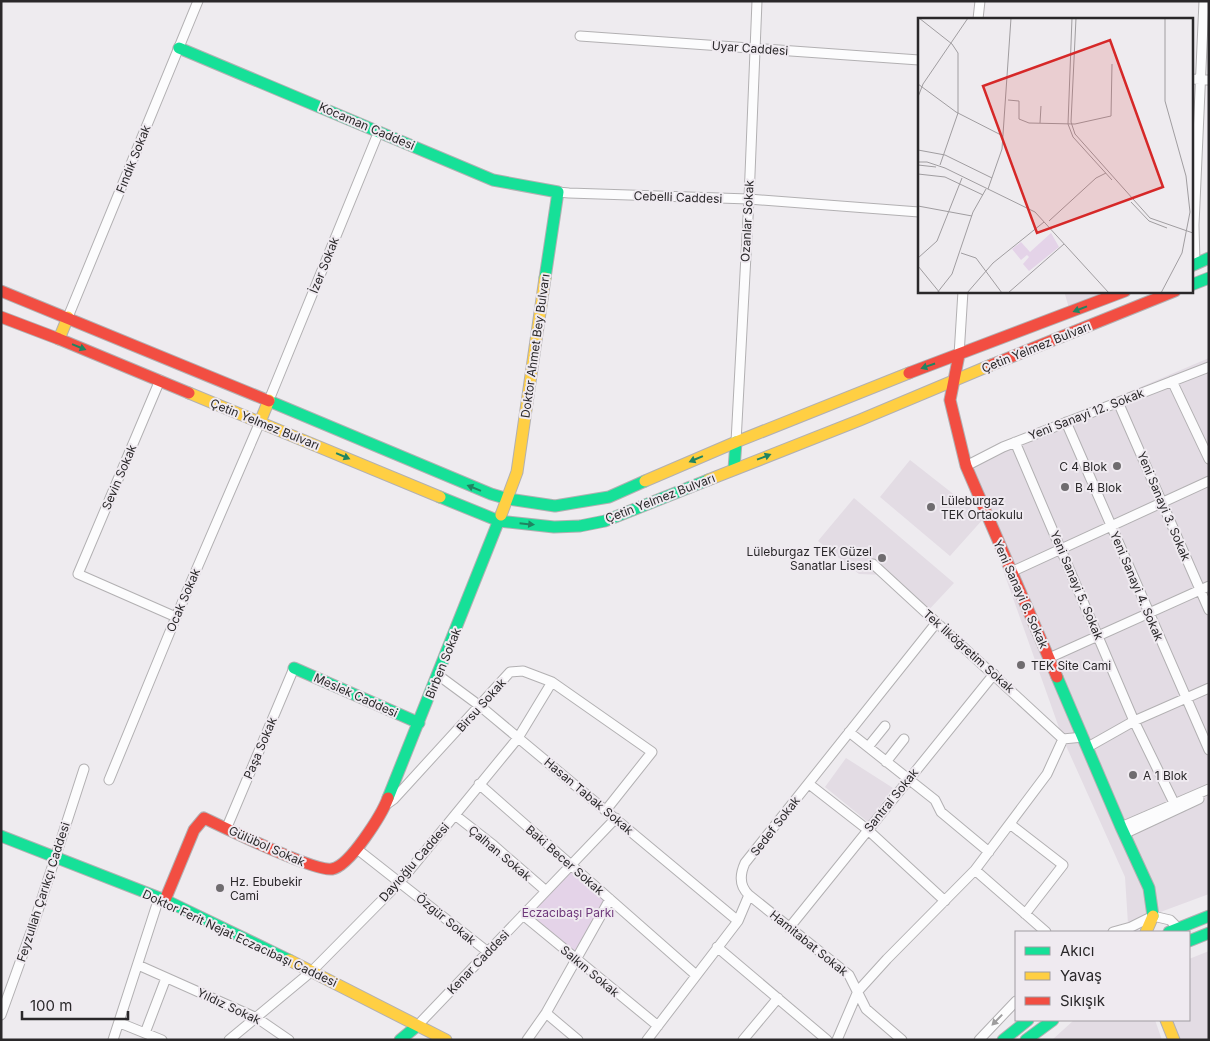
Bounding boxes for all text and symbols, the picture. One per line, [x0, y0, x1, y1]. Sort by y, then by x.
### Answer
inset map [918, 18, 1192, 292]
street label: Uyar Caddesi [711, 38, 789, 58]
street label: Kocaman Caddesi [317, 99, 417, 153]
street label: Fındık Sokak [113, 122, 154, 195]
street label: Ozanlar Sokak [737, 179, 757, 262]
street label: Cebelli Caddesi [633, 188, 723, 206]
street label: İzer Sokak [306, 234, 342, 295]
street label: Doktor Ahmet Bey Bulvarı [517, 273, 553, 419]
one-way arrow [1072, 305, 1087, 313]
street label: Çetin Yelmez Bulvarı [979, 318, 1093, 376]
one-way arrow [72, 343, 87, 351]
one-way arrow [920, 362, 935, 370]
street label: Yeni Sanayi 12. Sokak [1026, 385, 1146, 443]
street label: Çetin Yelmez Bulvarı [208, 395, 322, 453]
street label: Sevin Sokak [99, 442, 140, 512]
street label: Yeni Sanayi 3. Sokak [1134, 449, 1194, 563]
one-way arrow [336, 452, 351, 460]
one-way arrow [757, 453, 771, 461]
one-way arrow [688, 455, 703, 463]
place label: C 4 Blok [1059, 459, 1107, 474]
marker: C 4 Blok [1111, 460, 1123, 472]
street label: Çetin Yelmez Bulvarı [603, 470, 717, 526]
place label: B 4 Blok [1075, 480, 1122, 495]
marker: B 4 Blok [1059, 481, 1071, 493]
one-way arrow [467, 484, 482, 491]
place label: Lüleburgaz TEK Ortaokulu [941, 493, 1023, 522]
marker: Lüleburgaz TEK Ortaokulu [925, 501, 937, 513]
one-way arrow [519, 520, 535, 528]
street label: Yeni Sanayi 5. Sokak [1047, 528, 1107, 642]
street label: Yeni Sanayi 4. Sokak [1107, 529, 1167, 643]
street label: Yeni Sanayi 6. Sokak [990, 537, 1052, 651]
place label: Lüleburgaz TEK Güzel Sanatlar Lisesi [747, 544, 872, 573]
marker: Lüleburgaz TEK Güzel Sanatlar Lisesi [876, 552, 888, 564]
street label: Ocak Sokak [163, 566, 203, 634]
street label: Tek İlköğretim Sokak [920, 606, 1018, 696]
street label: Birben Sokak [422, 625, 464, 701]
place label: TEK Site Cami [1031, 658, 1111, 673]
marker: TEK Site Cami [1015, 659, 1027, 671]
street label: Meslek Caddesi [312, 670, 400, 720]
street label: Birsu Sokak [453, 675, 509, 735]
street label: Paşa Sokak [240, 714, 280, 781]
street label: Hasan Tabak Sokak [541, 754, 637, 838]
street label: Santral Sokak [861, 765, 922, 835]
place label: A 1 Blok [1143, 768, 1188, 783]
marker: A 1 Blok [1127, 769, 1139, 781]
street label: Sedef Sokak [747, 793, 803, 859]
street label: Feyzullah Çarıkçı Caddesi [13, 820, 73, 964]
street label: Dayıoğlu Caddesi [376, 820, 452, 904]
street label: Çalhan Sokak [465, 822, 535, 884]
street label: Baki Becer Sokak [523, 822, 608, 898]
street label: Gülübol Sokak [227, 823, 308, 870]
place label: Hz. Ebubekir Cami [230, 874, 303, 903]
marker: Hz. Ebubekir Cami [214, 882, 226, 894]
street label: Doktor Ferit Nejat Eczacıbaşı Caddesi [140, 886, 340, 990]
street label: Özgür Sokak [413, 890, 479, 948]
park label: Eczacıbaşı Parkı [522, 905, 614, 920]
street label: Hamitabat Sokak [767, 907, 851, 979]
street label: Kenar Caddesi [444, 927, 512, 997]
legend [1015, 931, 1190, 1021]
text: Akıcı [1060, 941, 1094, 960]
street label: Salkın Sokak [558, 942, 623, 1000]
text: Yavaş [1060, 966, 1102, 985]
street label: Yıldız Sokak [195, 985, 264, 1027]
scale bar [22, 988, 129, 1020]
text: Sıkışık [1060, 991, 1106, 1010]
text: 100 m [30, 996, 72, 1015]
one-way arrow [991, 1013, 1003, 1025]

